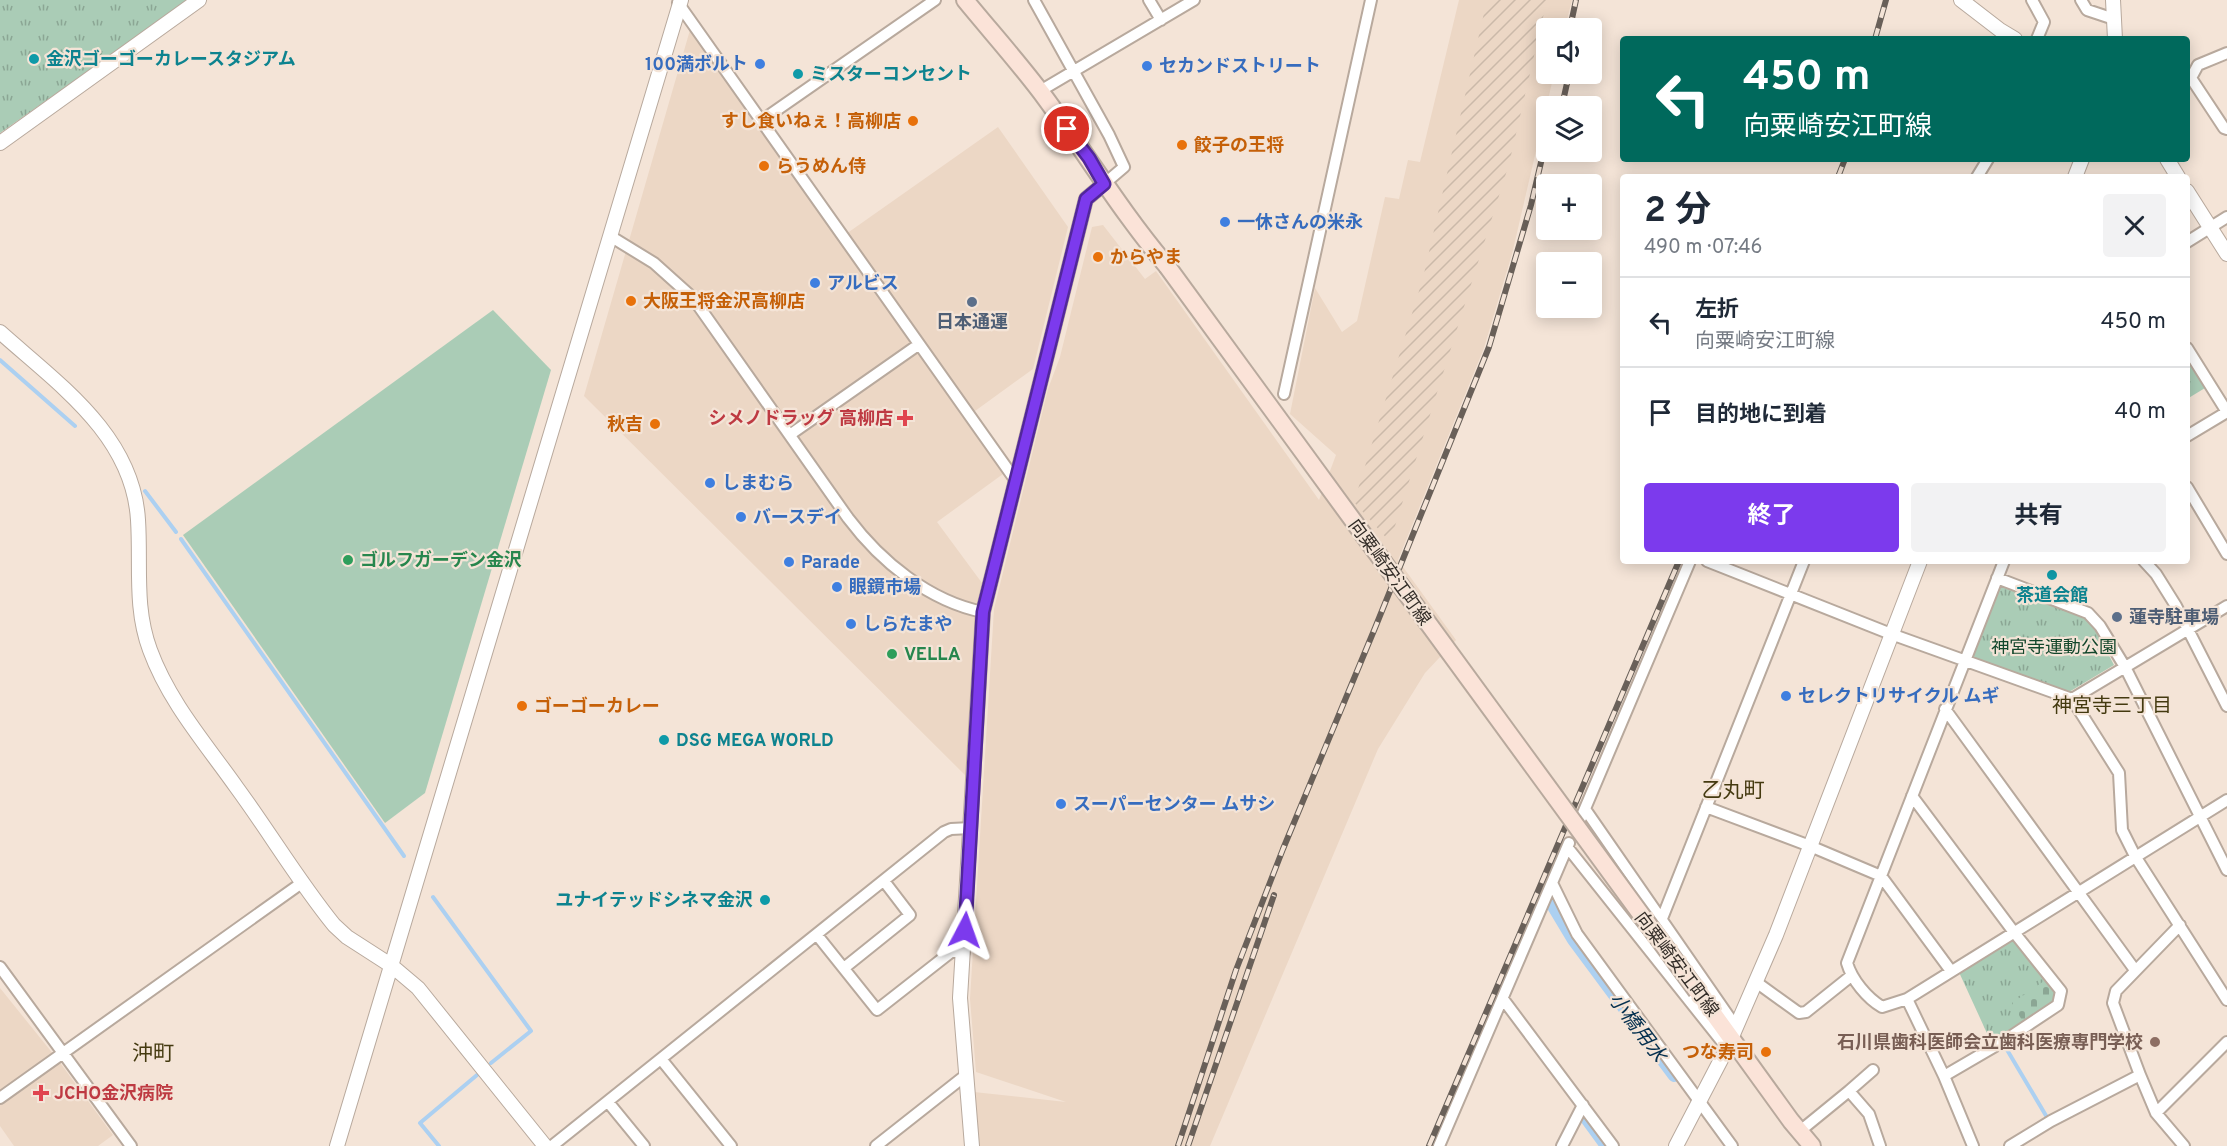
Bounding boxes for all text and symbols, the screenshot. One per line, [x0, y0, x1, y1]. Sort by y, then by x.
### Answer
map controls [1536, 18, 1602, 318]
button: sound [1536, 18, 1602, 84]
place label: 金沢ゴーゴーカレースタジアム [46, 49, 296, 72]
marker: 金沢ゴーゴーカレースタジアム [27, 52, 41, 66]
text: 450 m [1743, 52, 1870, 105]
place label: 100満ボルト [645, 54, 748, 77]
place label: セカンドストリート [1159, 56, 1321, 79]
marker: 100満ボルト [753, 57, 767, 71]
marker: セカンドストリート [1140, 59, 1154, 73]
icon: left [1644, 60, 1722, 138]
place label: ミスターコンセント [810, 64, 972, 87]
marker: ミスターコンセント [791, 67, 805, 81]
button: layers [1536, 96, 1602, 162]
pin [1041, 103, 1092, 154]
place label: すし食いねぇ！高柳店 [721, 111, 901, 134]
text: 向粟崎安江町線 [1743, 111, 1932, 145]
icon: arrive [1050, 112, 1083, 145]
marker: すし食いねぇ！高柳店 [906, 114, 920, 128]
place label: 餃子の王将 [1193, 135, 1284, 158]
marker: 餃子の王将 [1175, 138, 1189, 152]
place label: らうめん侍 [776, 156, 866, 179]
marker: らうめん侍 [757, 159, 771, 173]
button: + [1536, 174, 1602, 240]
text: 2 分 [1644, 189, 1711, 235]
button: close [2103, 194, 2166, 257]
place label: 一休さんの米永 [1237, 212, 1363, 235]
marker: 一休さんの米永 [1218, 215, 1232, 229]
text: 490 m · 07:46 [1644, 235, 1763, 261]
place label: からやま [1110, 247, 1182, 270]
marker: からやま [1091, 250, 1105, 264]
button: − [1536, 252, 1602, 318]
place label: アルビス [827, 273, 899, 296]
marker: アルビス [808, 276, 822, 290]
place label: 大阪王将金沢高柳店 [643, 291, 805, 314]
marker: 大阪王将金沢高柳店 [624, 294, 638, 308]
marker: 日本通運 [965, 295, 979, 309]
text: 左折 [1695, 297, 1739, 324]
icon: left [1644, 306, 1677, 339]
text: 450 m [2101, 309, 2166, 336]
place label: 日本通運 [936, 312, 1008, 335]
text: 向粟崎安江町線 [1695, 329, 1835, 355]
icon: arrive [1644, 396, 1677, 429]
text: 40 m [2114, 399, 2166, 426]
text: 目的地に到着 [1695, 402, 1827, 429]
place label: シメノドラッグ 高柳店 [709, 408, 893, 431]
marker: シメノドラッグ 高柳店 [898, 411, 912, 425]
place label: 秋吉 [607, 414, 643, 437]
marker: 秋吉 [648, 417, 662, 431]
place label: しまむら [722, 473, 794, 496]
marker: しまむら [703, 476, 717, 490]
button: 終了 [1644, 483, 1899, 552]
button: 共有 [1911, 483, 2166, 552]
place label: バースデイ [753, 507, 842, 530]
marker: バースデイ [734, 510, 748, 524]
street label: 向粟崎安江町線 [1342, 515, 1435, 631]
place label: ゴルフガーデン金沢 [360, 550, 522, 573]
place label: Parade [801, 552, 860, 575]
marker: ゴルフガーデン金沢 [341, 553, 355, 567]
marker: Parade [782, 555, 796, 569]
marker: 茶道会館 [2045, 568, 2059, 582]
place label: 眼鏡市場 [849, 577, 921, 600]
marker: 眼鏡市場 [830, 580, 844, 594]
place label: 茶道会館 [2016, 585, 2088, 608]
place label: 蓮寺駐車場 [2129, 607, 2219, 630]
marker: 蓮寺駐車場 [2110, 610, 2124, 624]
place label: しらたまや [863, 614, 952, 637]
marker: しらたまや [844, 617, 858, 631]
park label: 神宮寺運動公園 [1991, 637, 2117, 660]
place label: VELLA [904, 644, 961, 667]
marker: VELLA [885, 647, 899, 661]
place label: セレクトリサイクル ムギ [1798, 686, 2000, 709]
marker: セレクトリサイクル ムギ [1779, 689, 1793, 703]
district label: 神宮寺三丁目 [2052, 694, 2172, 720]
place label: ゴーゴーカレー [534, 696, 660, 719]
marker: ゴーゴーカレー [515, 699, 529, 713]
place label: DSG MEGA WORLD [676, 730, 834, 753]
marker: DSG MEGA WORLD [657, 733, 671, 747]
district label: 乙丸町 [1702, 778, 1765, 805]
place label: スーパーセンター ムサシ [1073, 794, 1275, 817]
marker: スーパーセンター ムサシ [1054, 797, 1068, 811]
place label: ユナイテッドシネマ金沢 [555, 890, 753, 913]
marker: ユナイテッドシネマ金沢 [758, 893, 772, 907]
position arrow [933, 898, 997, 962]
street label: 向粟崎安江町線 [1629, 908, 1723, 1022]
water label: 小橋用水 [1602, 988, 1672, 1070]
place label: 石川県歯科医師会立歯科医療専門学校 [1837, 1032, 2143, 1055]
marker: 石川県歯科医師会立歯科医療専門学校 [2148, 1035, 2162, 1049]
district label: 沖町 [132, 1041, 174, 1068]
place label: つな寿司 [1682, 1042, 1754, 1065]
marker: つな寿司 [1759, 1045, 1773, 1059]
place label: JCHO金沢病院 [54, 1083, 173, 1106]
marker: JCHO金沢病院 [32, 1084, 50, 1102]

